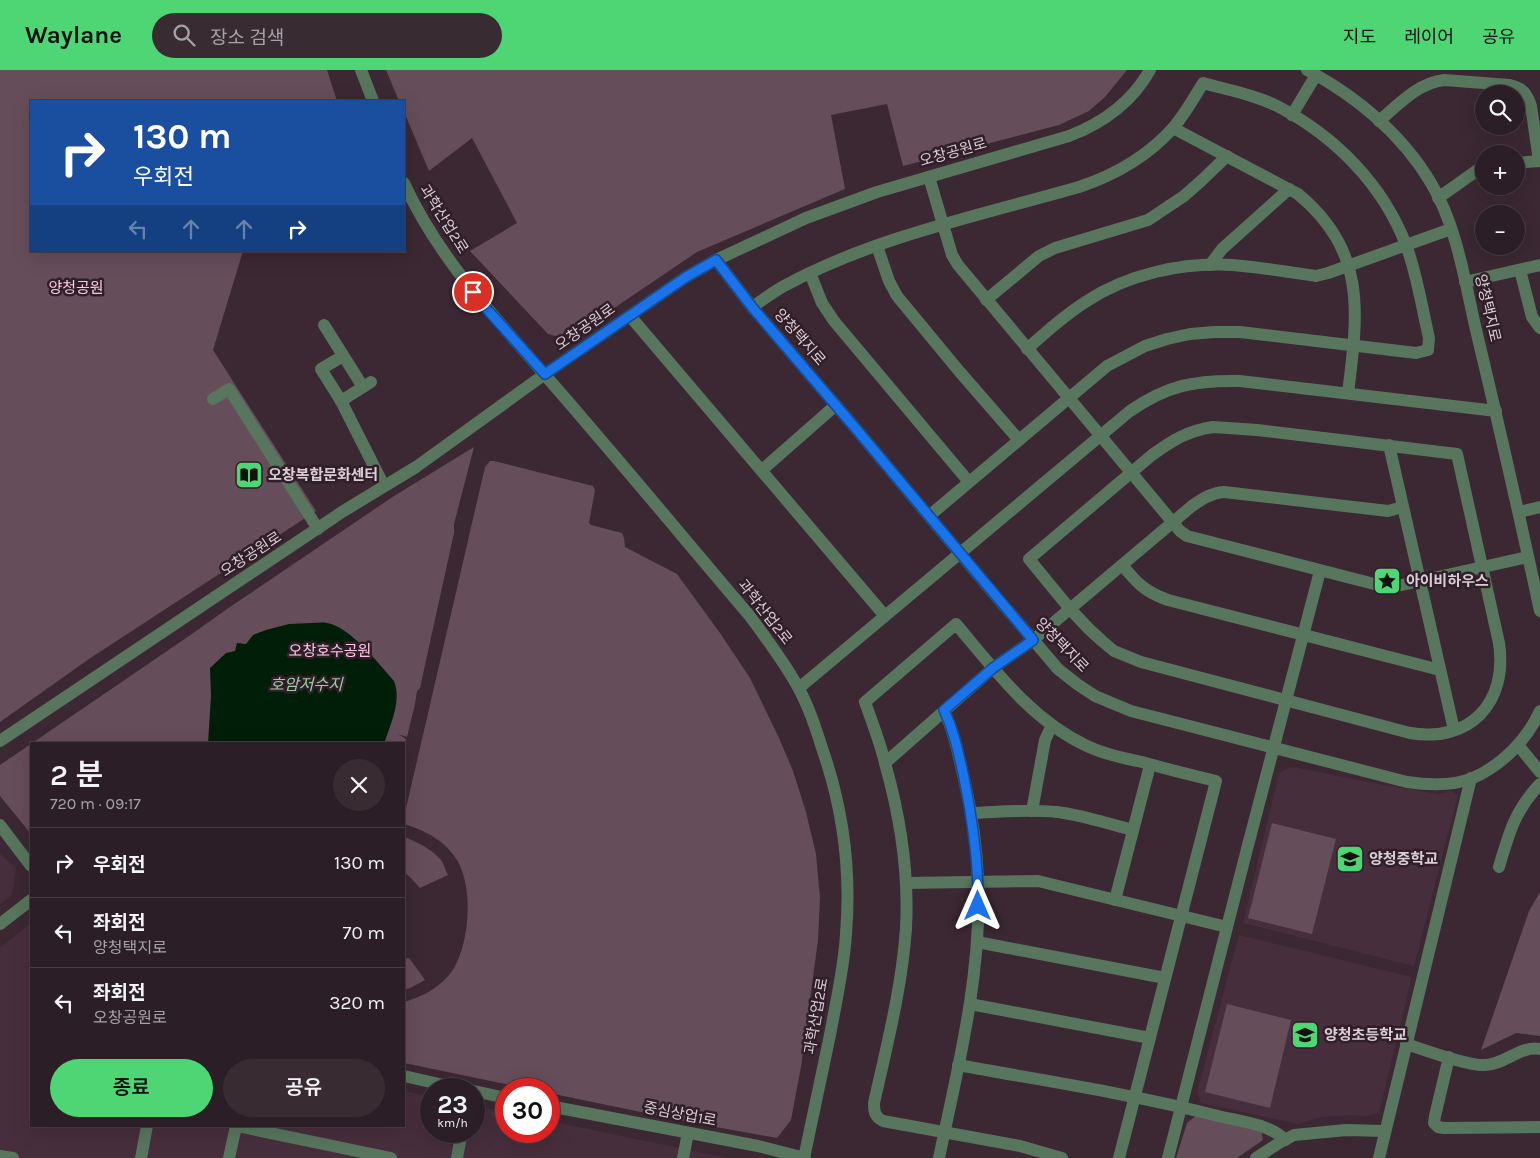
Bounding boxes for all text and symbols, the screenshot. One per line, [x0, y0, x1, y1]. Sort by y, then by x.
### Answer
search box [152, 13, 502, 58]
text: Waylane [25, 21, 122, 49]
icon: search [170, 21, 198, 49]
text: 지도 [1343, 26, 1376, 48]
text: 레이어 [1404, 26, 1454, 48]
text: 공유 [1482, 26, 1515, 48]
text: 장소 검색 [210, 27, 284, 49]
map controls [1475, 85, 1525, 255]
button: search [1475, 85, 1525, 135]
text: 130 m [133, 116, 231, 157]
icon: right [50, 120, 115, 185]
street label: 오창공원로 [917, 134, 989, 170]
button: + [1475, 145, 1525, 195]
text: 우회전 [133, 164, 194, 190]
street label: 과학산업2로 [416, 181, 472, 257]
button: − [1475, 205, 1525, 255]
icon: left [124, 215, 152, 243]
icon: ahead [177, 215, 205, 243]
icon: ahead [230, 215, 258, 243]
icon: right [283, 215, 311, 243]
pin [452, 271, 494, 313]
street label: 양청택지로 [1471, 272, 1505, 344]
icon: arrive [459, 278, 487, 306]
park label: 양청공원 [48, 279, 104, 297]
street label: 오창공원로 [552, 300, 618, 354]
street label: 양청택지로 [771, 305, 829, 369]
library icon: 오창복합문화센터 [234, 460, 264, 490]
place label: 오창복합문화센터 [268, 466, 378, 484]
street label: 오창공원로 [217, 528, 285, 580]
place icon: 아이비하우스 [1372, 566, 1402, 596]
place label: 아이비하우스 [1406, 572, 1489, 590]
street label: 과학산업2로 [734, 576, 796, 648]
street label: 양청택지로 [1032, 614, 1092, 676]
park label: 오창호수공원 [289, 642, 371, 660]
water label: 호암저수지 [269, 675, 344, 694]
text: 2 분 [50, 757, 103, 793]
button: close [333, 759, 385, 811]
text: 720 m · 09:17 [50, 794, 141, 813]
school or university icon: 양청중학교 [1335, 844, 1365, 874]
icon: right [50, 849, 78, 877]
place label: 양청중학교 [1369, 850, 1438, 868]
text: 130 m [334, 852, 385, 874]
text: 우회전 [93, 854, 145, 876]
position arrow [951, 879, 1003, 931]
text: 좌회전 [93, 912, 145, 934]
icon: left [50, 919, 78, 947]
text: 70 m [343, 922, 385, 944]
text: 양청택지로 [93, 938, 167, 957]
street label: 과학산업2로 [800, 976, 832, 1056]
text: 좌회전 [93, 982, 145, 1004]
icon: left [50, 989, 78, 1017]
text: 320 m [329, 992, 385, 1014]
text: 오창공원로 [93, 1008, 167, 1027]
school or university icon: 양청초등학교 [1290, 1020, 1320, 1050]
place label: 양청초등학교 [1324, 1026, 1407, 1044]
button: 종료 [50, 1059, 213, 1117]
button: 공유 [223, 1059, 385, 1117]
speed limit sign: 30 [495, 1078, 560, 1143]
text: 23 [437, 1090, 468, 1119]
street label: 중심상업1로 [642, 1098, 718, 1130]
text: km/h [437, 1116, 468, 1130]

